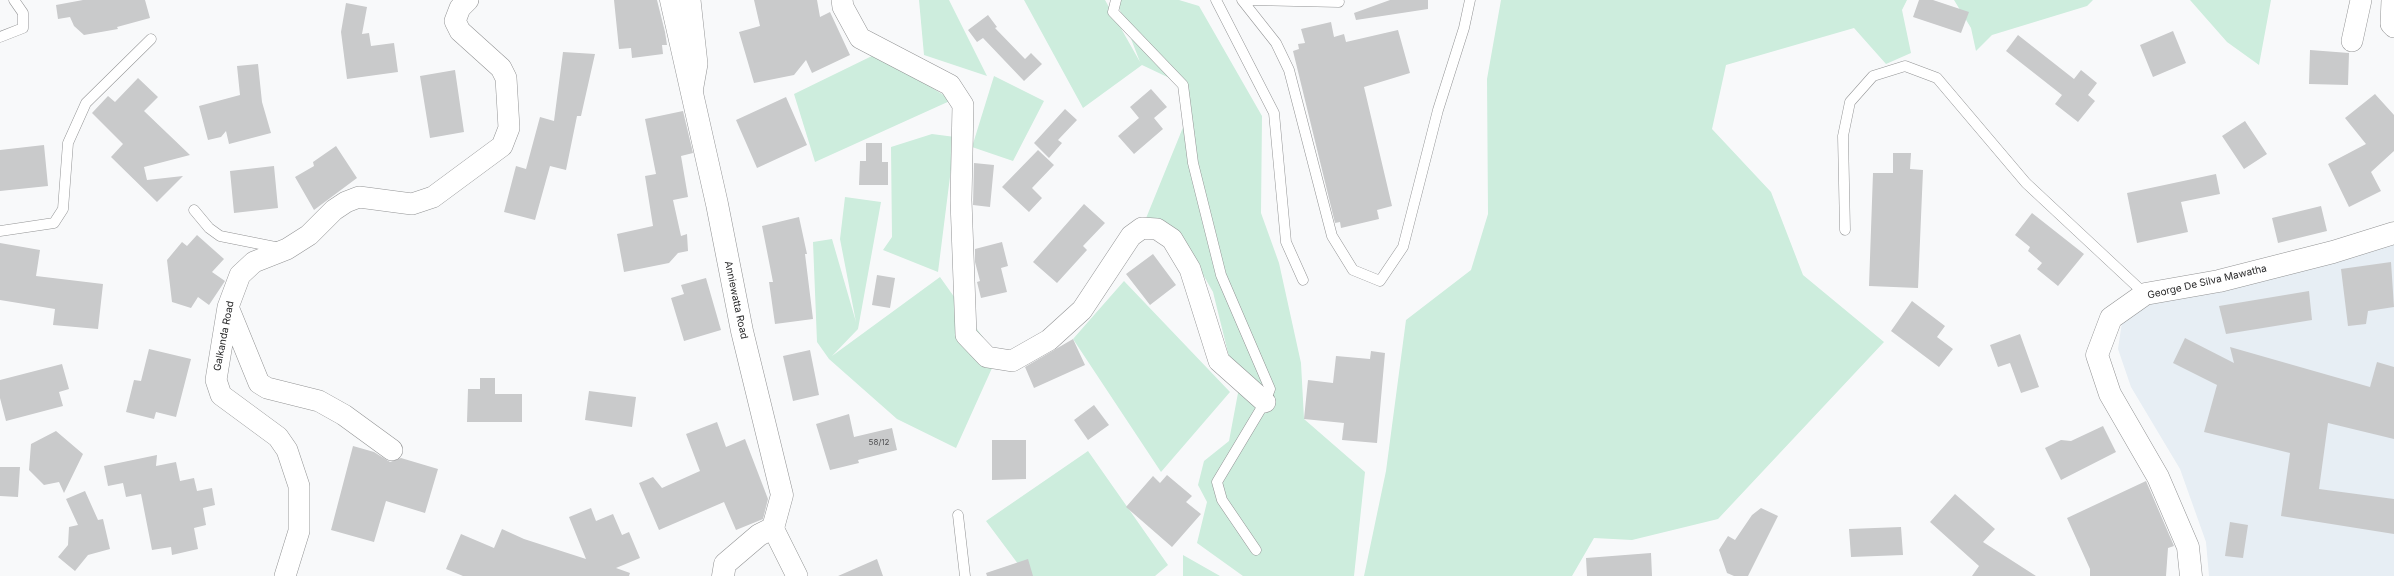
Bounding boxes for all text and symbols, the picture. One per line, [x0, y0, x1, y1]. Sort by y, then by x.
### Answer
street label: Anniewatta Road [722, 260, 750, 340]
street label: George De Silva Mawatha [2146, 262, 2268, 302]
street label: Galkanda Road [211, 300, 237, 372]
house number: 58/12 [869, 438, 889, 448]

